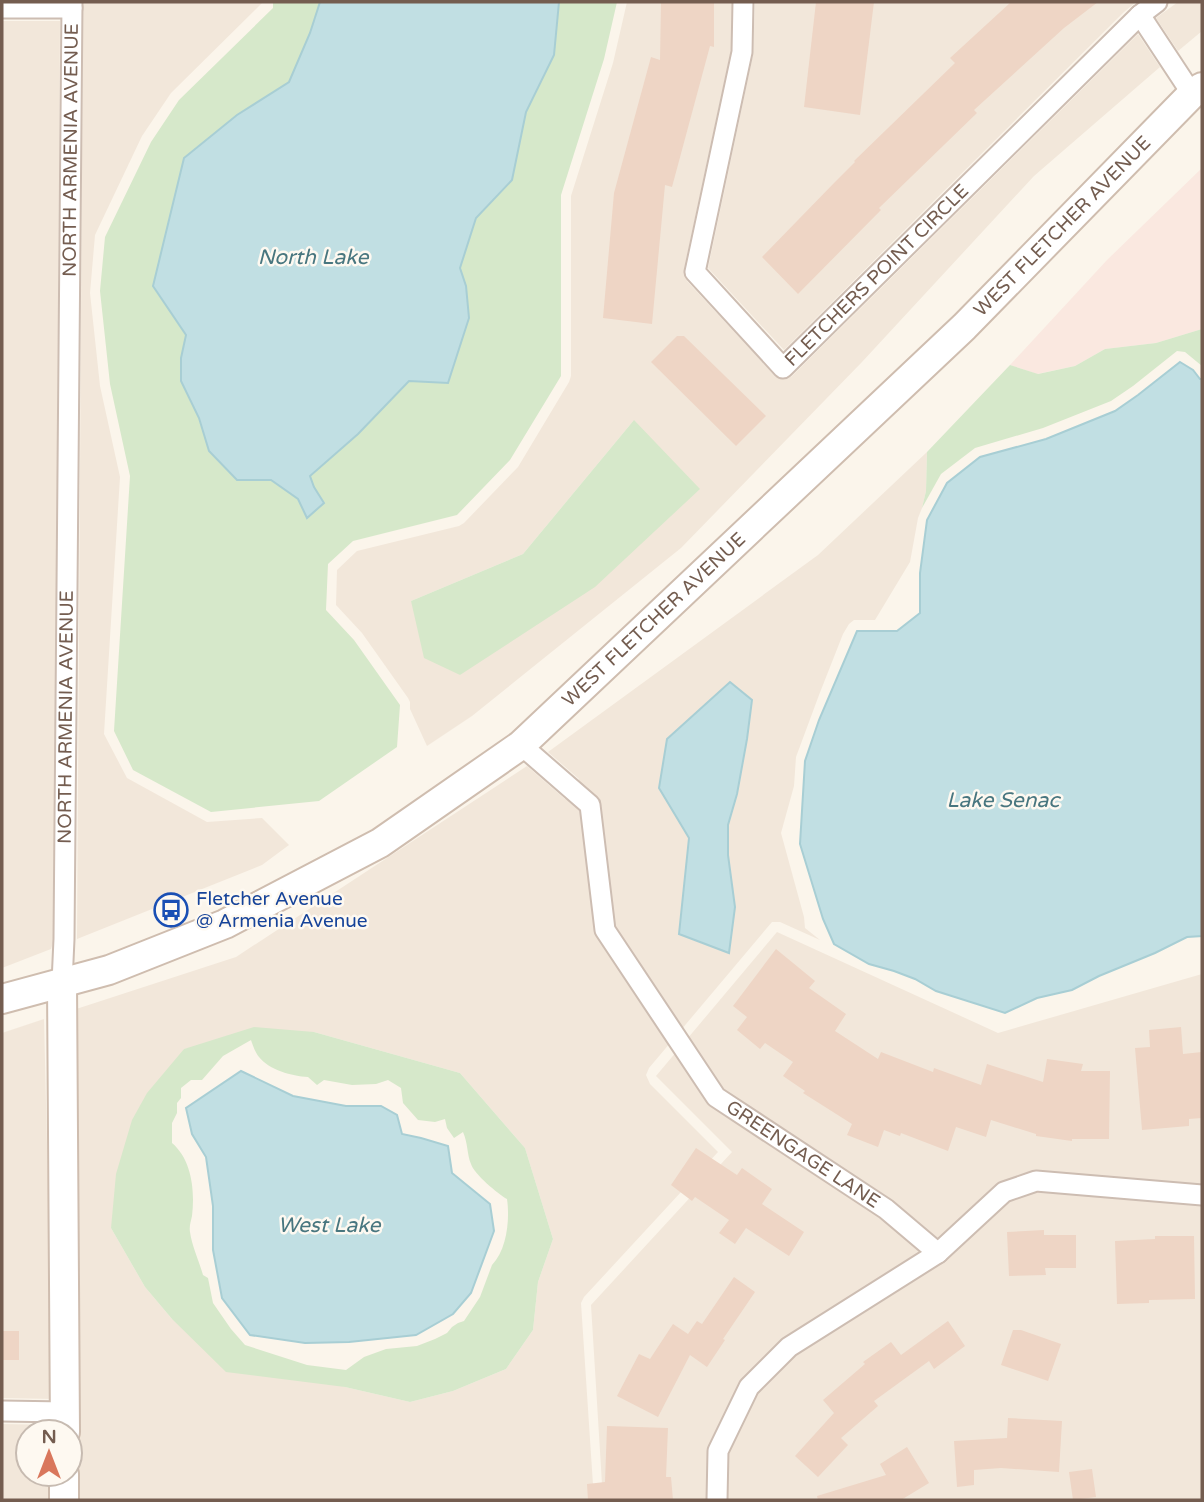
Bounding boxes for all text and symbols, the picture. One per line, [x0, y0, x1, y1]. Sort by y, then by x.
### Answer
street label: NORTH ARMENIA AVENUE [59, 23, 83, 277]
street label: WEST FLETCHER AVENUE [969, 132, 1155, 321]
street label: FLETCHERS POINT CIRCLE [780, 180, 973, 371]
water label: North Lake [258, 245, 369, 270]
street label: WEST FLETCHER AVENUE [558, 528, 750, 711]
street label: NORTH ARMENIA AVENUE [54, 590, 78, 844]
water label: Lake Senac [946, 788, 1061, 813]
place label: Fletcher Avenue @ Armenia Avenue [196, 888, 367, 932]
bus stop icon: Fletcher Avenue @ Armenia Avenue [152, 891, 190, 929]
street label: GREENGAGE LANE [722, 1096, 884, 1213]
water label: West Lake [278, 1213, 381, 1238]
north arrow [14, 1418, 84, 1488]
text: N [41, 1426, 57, 1448]

